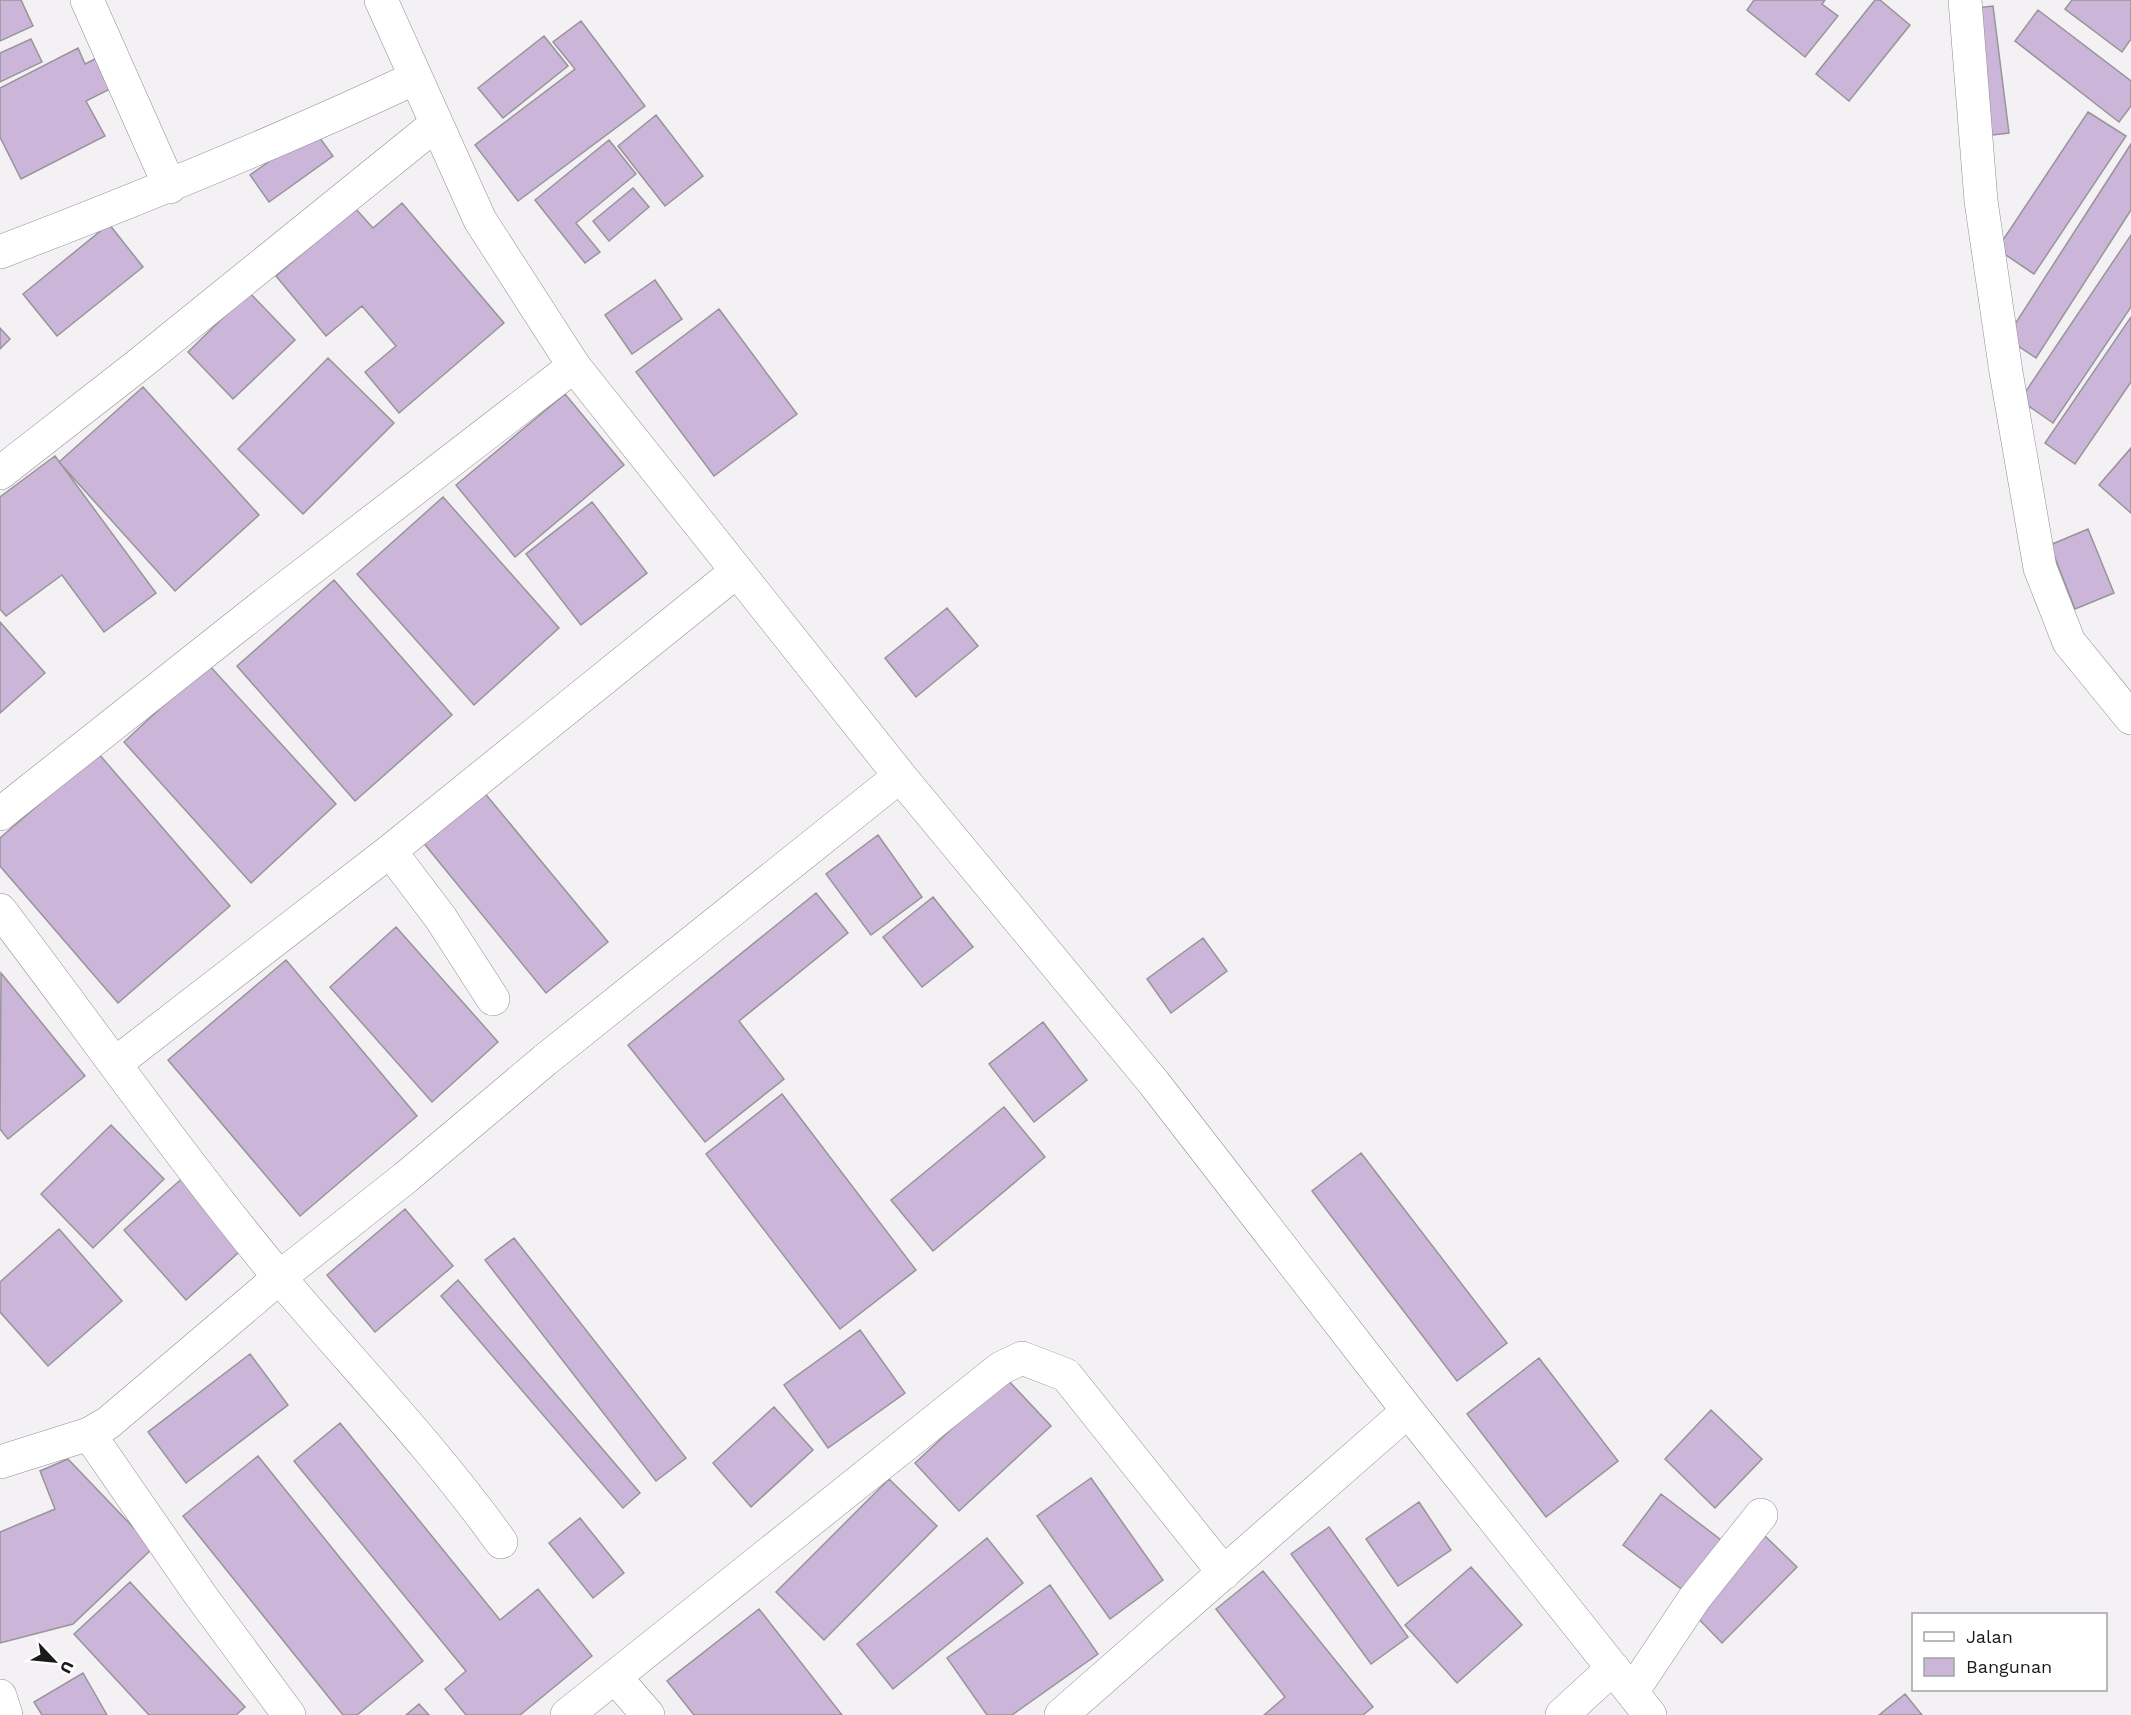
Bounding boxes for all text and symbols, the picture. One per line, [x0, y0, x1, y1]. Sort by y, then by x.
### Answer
legend [1912, 1613, 2107, 1691]
text: Jalan [1966, 1626, 2013, 1647]
north arrow [24, 1631, 84, 1691]
text: Bangunan [1966, 1656, 2052, 1677]
text: U [56, 1658, 78, 1677]

